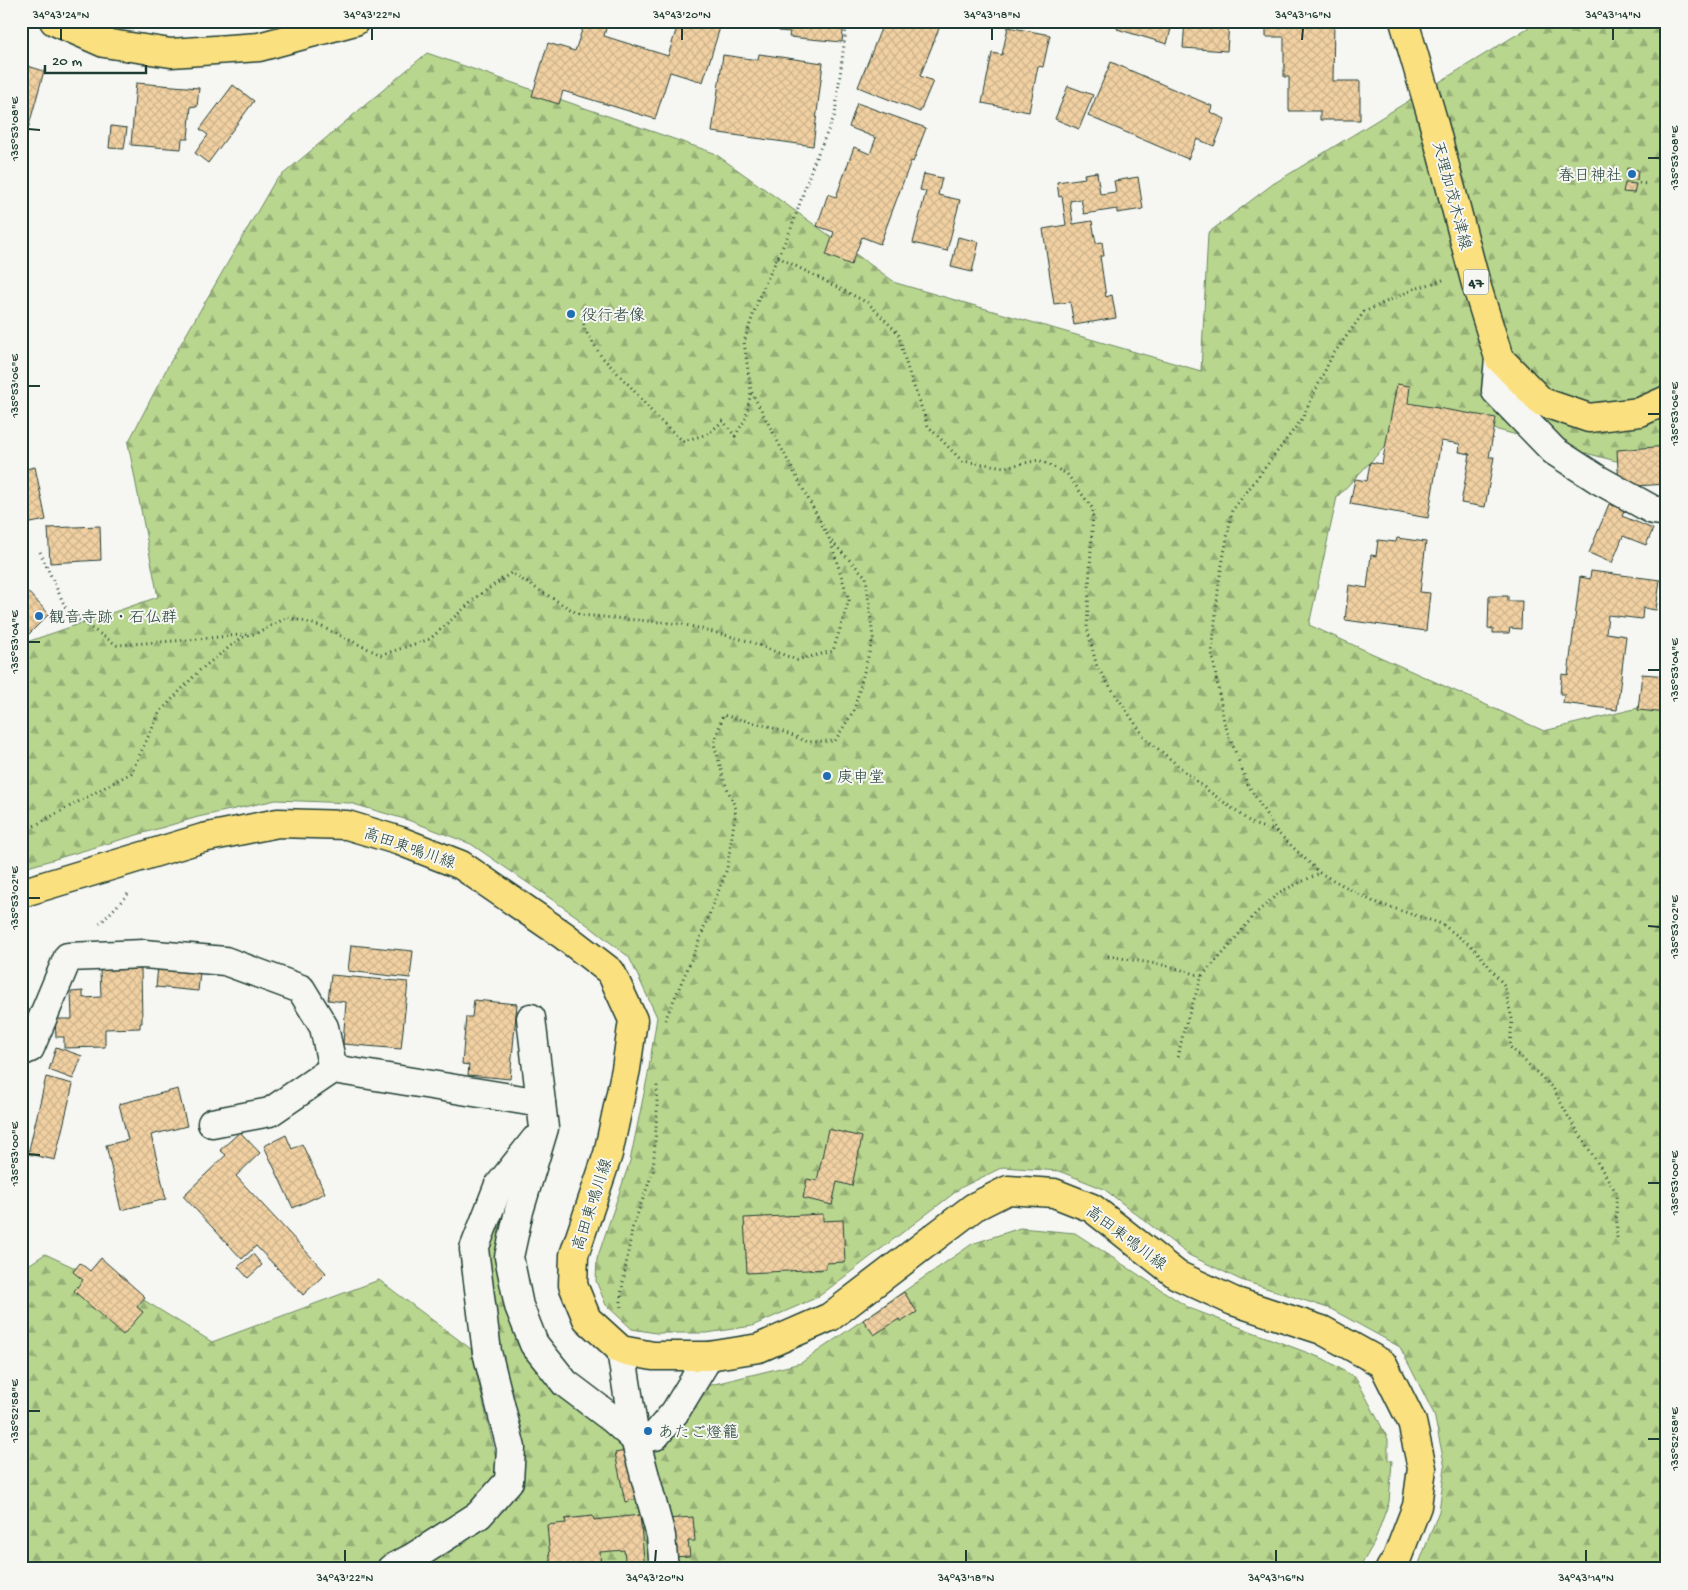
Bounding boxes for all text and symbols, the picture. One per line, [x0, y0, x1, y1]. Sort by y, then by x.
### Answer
text: 34°43'24"N [32, 9, 89, 23]
text: 34°43'22"N [343, 9, 401, 23]
text: 34°43'20"N [652, 9, 711, 23]
text: 34°43'18"N [963, 9, 1020, 23]
text: 34°43'16"N [1274, 9, 1331, 23]
text: 34°43'14"N [1584, 9, 1641, 23]
scale bar [45, 42, 146, 74]
text: 20 m [52, 53, 82, 71]
text: 135°53'08"E [9, 96, 23, 162]
text: 135°53'08"E [1669, 125, 1683, 191]
street label: 天理加茂木津線 [1426, 139, 1475, 252]
place label: 春日神社 [1558, 166, 1622, 187]
marker: 春日神社 [1626, 168, 1638, 180]
road number: 47 [1464, 270, 1488, 294]
place label: 役行者像 [581, 306, 645, 327]
marker: 役行者像 [565, 308, 577, 320]
text: 135°53'06"E [9, 354, 23, 419]
text: 135°53'06"E [1669, 382, 1683, 447]
place label: 観音寺跡・石仏群 [49, 609, 177, 629]
text: 135°53'04"E [9, 610, 23, 675]
marker: 観音寺跡・石仏群 [33, 610, 45, 622]
text: 135°53'04"E [1669, 638, 1683, 703]
place label: 庚申堂 [837, 768, 885, 789]
marker: 庚申堂 [821, 770, 833, 782]
street label: 高田東鳴川線 [360, 824, 458, 875]
text: 135°53'02"E [9, 866, 23, 931]
text: 135°53'02"E [1669, 895, 1683, 960]
text: 135°53'00"E [9, 1121, 23, 1187]
text: 135°53'00"E [1669, 1150, 1683, 1216]
street label: 高田東鳴川線 [569, 1156, 618, 1254]
street label: 高田東鳴川線 [1081, 1202, 1170, 1276]
text: 135°52'58"E [9, 1379, 23, 1444]
text: 135°52'58"E [1669, 1407, 1683, 1472]
place label: あたご燈籠 [658, 1423, 738, 1444]
marker: あたご燈籠 [642, 1425, 654, 1437]
text: 34°43'22"N [316, 1572, 374, 1586]
text: 34°43'20"N [625, 1572, 684, 1586]
text: 34°43'18"N [937, 1572, 994, 1586]
text: 34°43'16"N [1247, 1572, 1304, 1586]
text: 34°43'14"N [1557, 1572, 1614, 1586]

